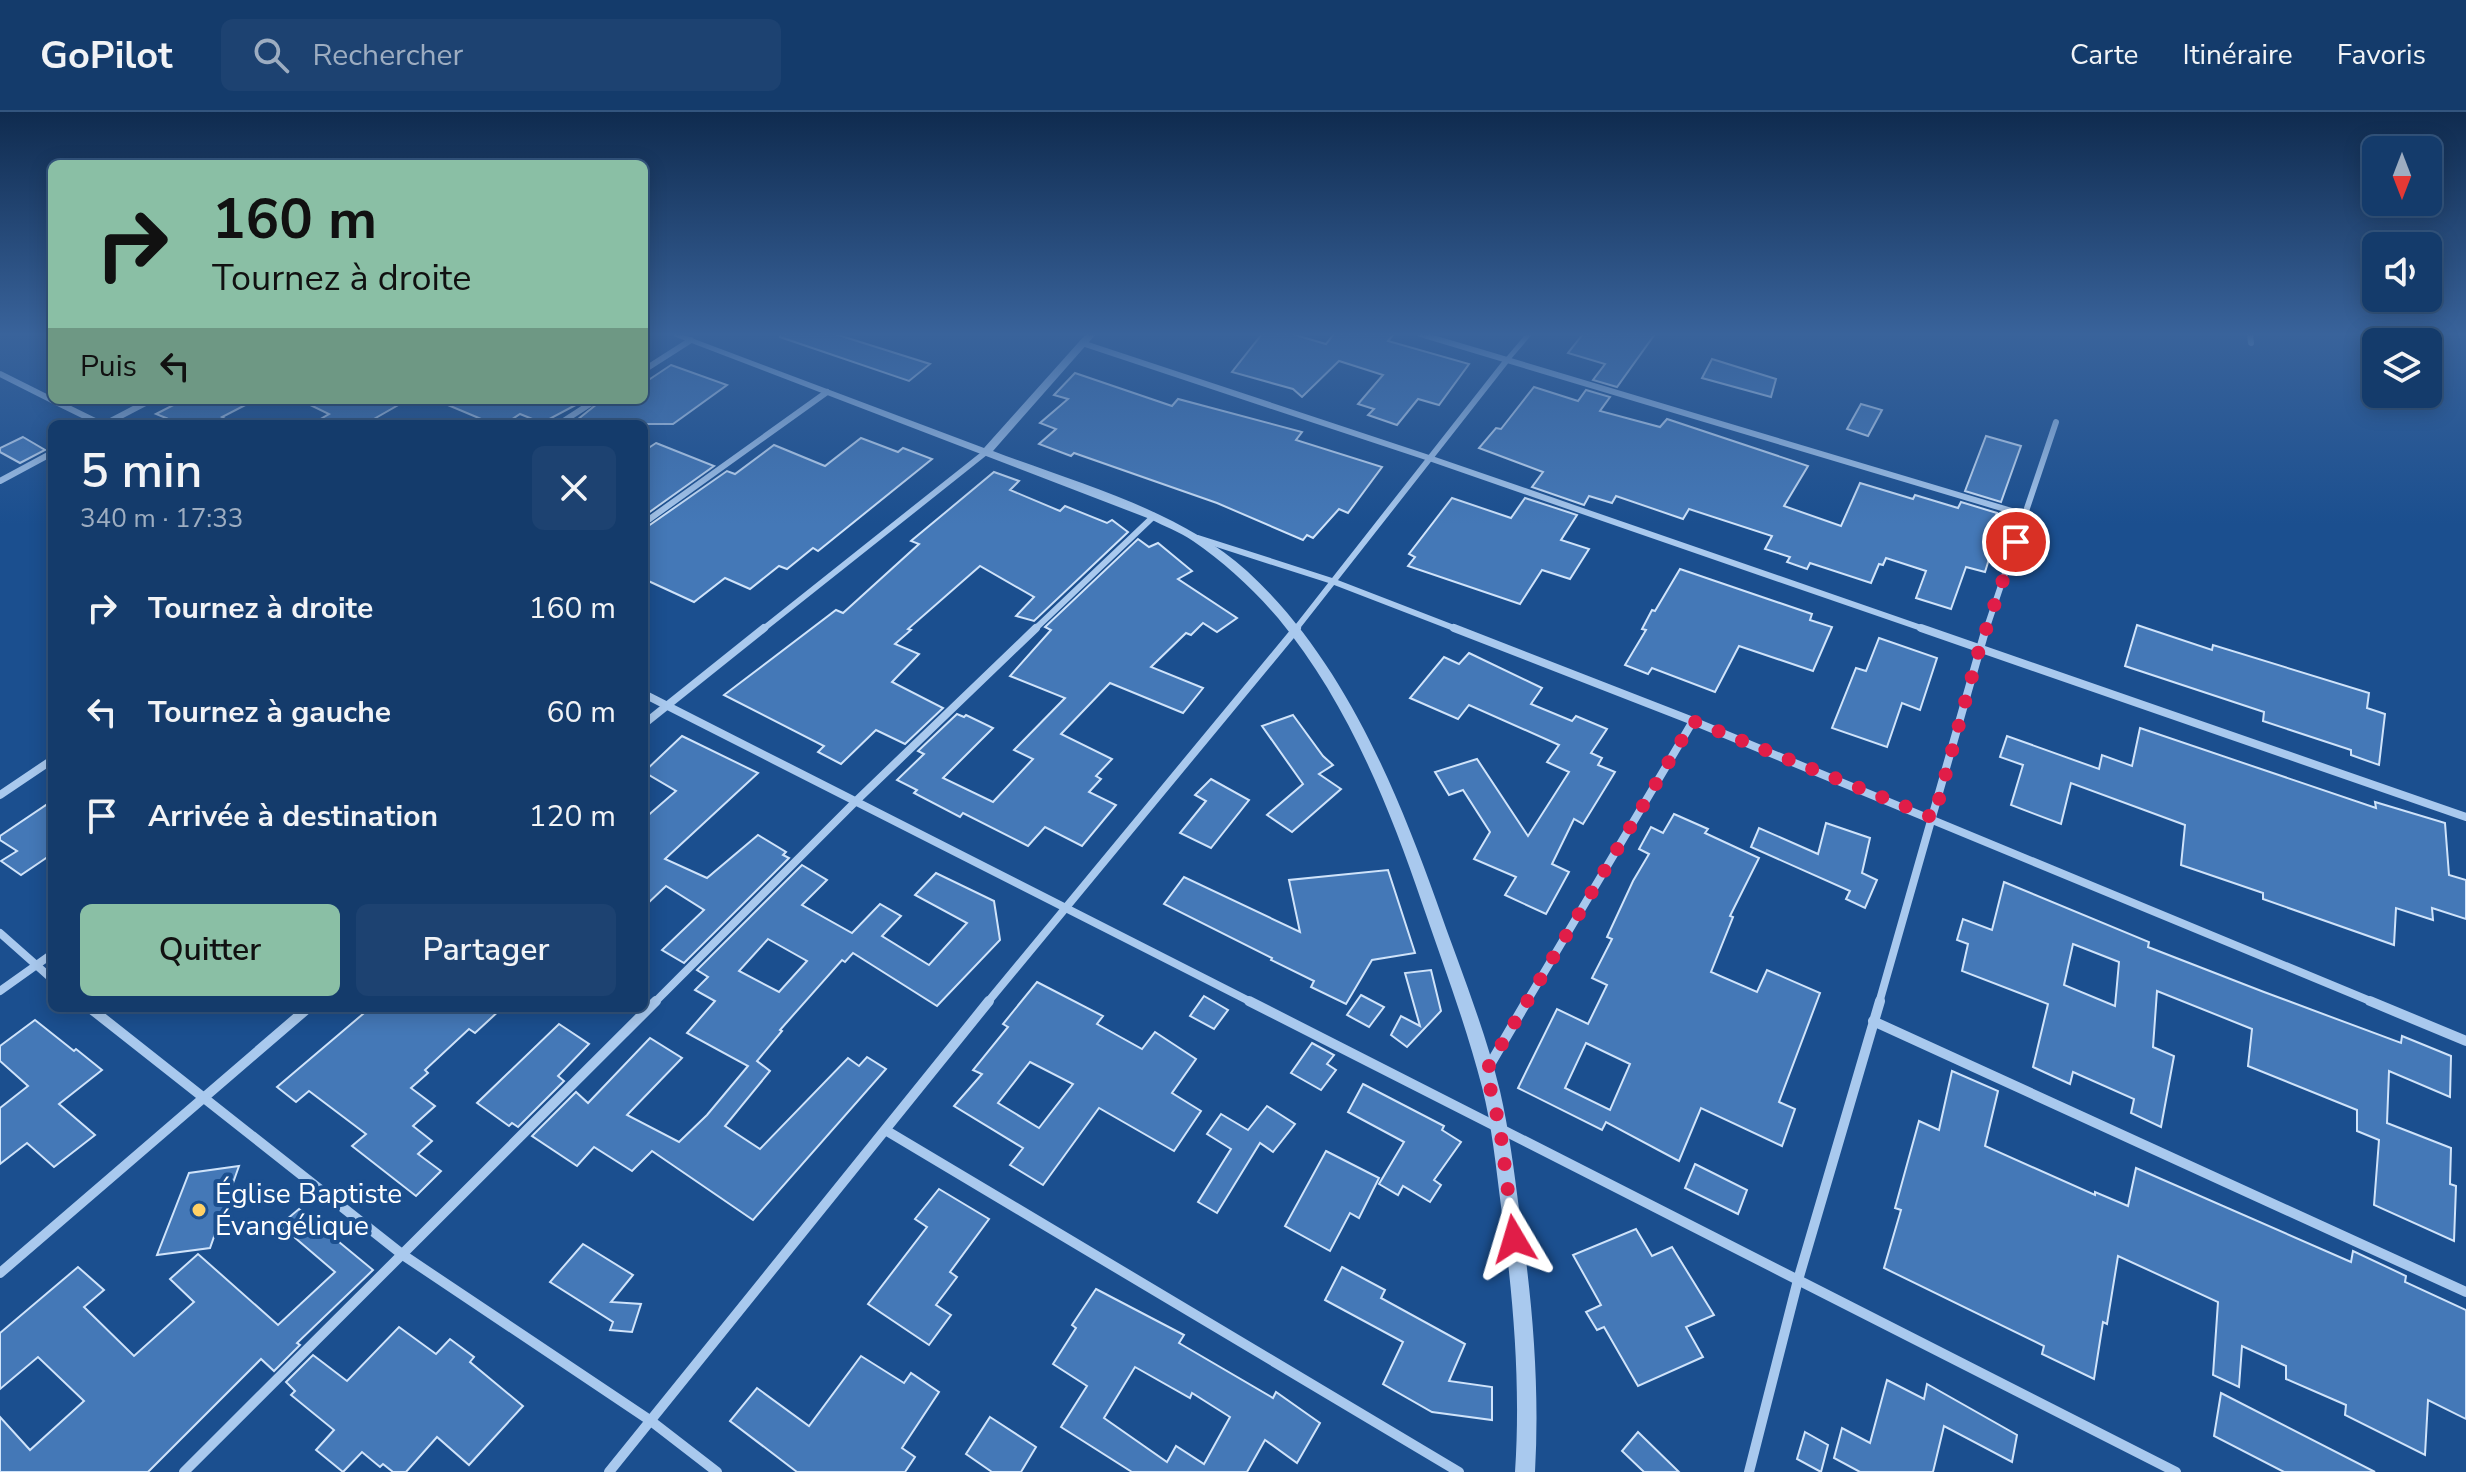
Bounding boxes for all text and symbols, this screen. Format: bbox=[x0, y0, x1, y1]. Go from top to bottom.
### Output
search box bbox=[221, 19, 781, 91]
text: GoPilot bbox=[40, 30, 173, 81]
icon: search bbox=[249, 33, 293, 77]
text: Rechercher bbox=[313, 35, 463, 76]
text: Carte bbox=[2070, 36, 2139, 74]
text: Itinéraire bbox=[2183, 36, 2293, 74]
text: Favoris bbox=[2337, 36, 2426, 74]
north arrow bbox=[2362, 136, 2442, 216]
map controls bbox=[2362, 136, 2442, 408]
text: 160 m bbox=[212, 181, 377, 258]
icon: right bbox=[80, 192, 184, 296]
button: sound bbox=[2362, 232, 2442, 312]
text: Tournez à droite bbox=[212, 254, 471, 303]
button: layers bbox=[2362, 328, 2442, 408]
icon: left bbox=[153, 344, 197, 388]
text: Puis bbox=[80, 346, 137, 387]
text: 5 min bbox=[80, 438, 202, 504]
button: close bbox=[532, 446, 616, 530]
text: 340 m · 17:33 bbox=[80, 501, 243, 536]
pin bbox=[1982, 508, 2050, 576]
icon: arrive bbox=[1994, 520, 2038, 564]
icon: right bbox=[80, 586, 124, 630]
text: Tournez à droite bbox=[148, 588, 373, 629]
text: 160 m bbox=[529, 588, 616, 629]
icon: left bbox=[80, 690, 124, 734]
text: Tournez à gauche bbox=[148, 692, 391, 733]
text: 60 m bbox=[547, 692, 616, 733]
icon: arrive bbox=[80, 794, 124, 838]
text: Arrivée à destination bbox=[148, 796, 438, 837]
text: 120 m bbox=[529, 796, 616, 837]
button: Quitter bbox=[80, 904, 340, 996]
button: Partager bbox=[356, 904, 616, 996]
place label: Église Baptiste Évangélique bbox=[215, 1175, 402, 1245]
position arrow bbox=[1472, 1197, 1556, 1281]
marker: Église Baptiste Évangélique bbox=[190, 1201, 208, 1219]

